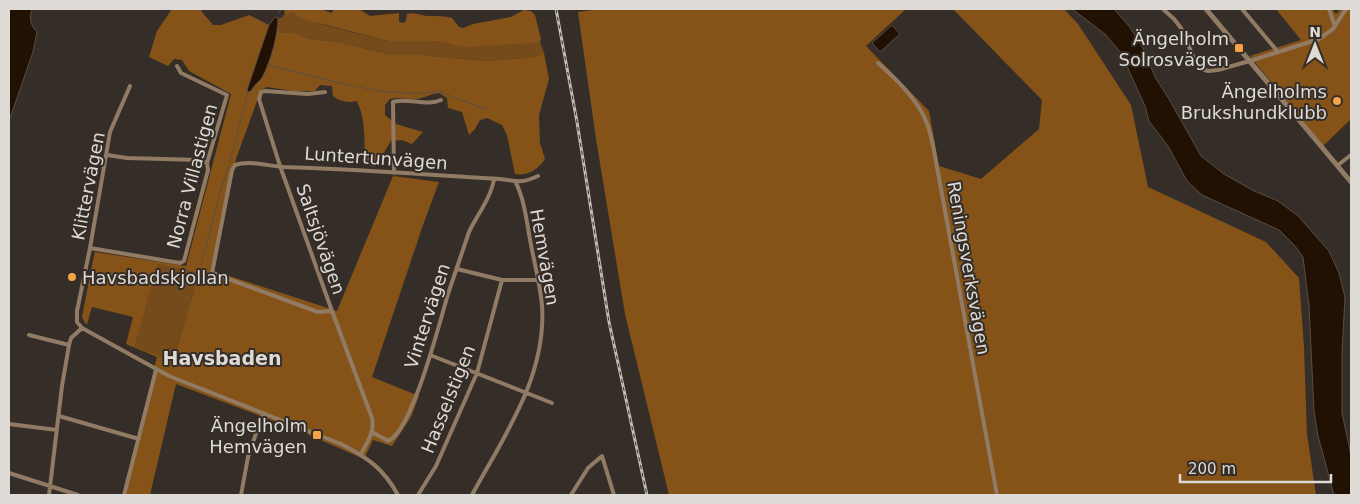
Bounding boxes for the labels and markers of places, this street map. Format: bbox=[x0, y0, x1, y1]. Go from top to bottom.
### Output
place label: Ängelholm Solrosvägen bbox=[1119, 28, 1229, 70]
marker: Ängelholm Solrosvägen bbox=[1233, 42, 1245, 54]
place label: Ängelholms Brukshundklubb bbox=[1181, 81, 1327, 123]
marker: Ängelholms Brukshundklubb bbox=[1331, 95, 1343, 107]
place label: Havsbadskjollan bbox=[82, 267, 229, 288]
marker: Havsbadskjollan bbox=[66, 271, 78, 283]
place label: Ängelholm Hemvägen bbox=[209, 415, 307, 457]
marker: Ängelholm Hemvägen bbox=[311, 429, 323, 441]

